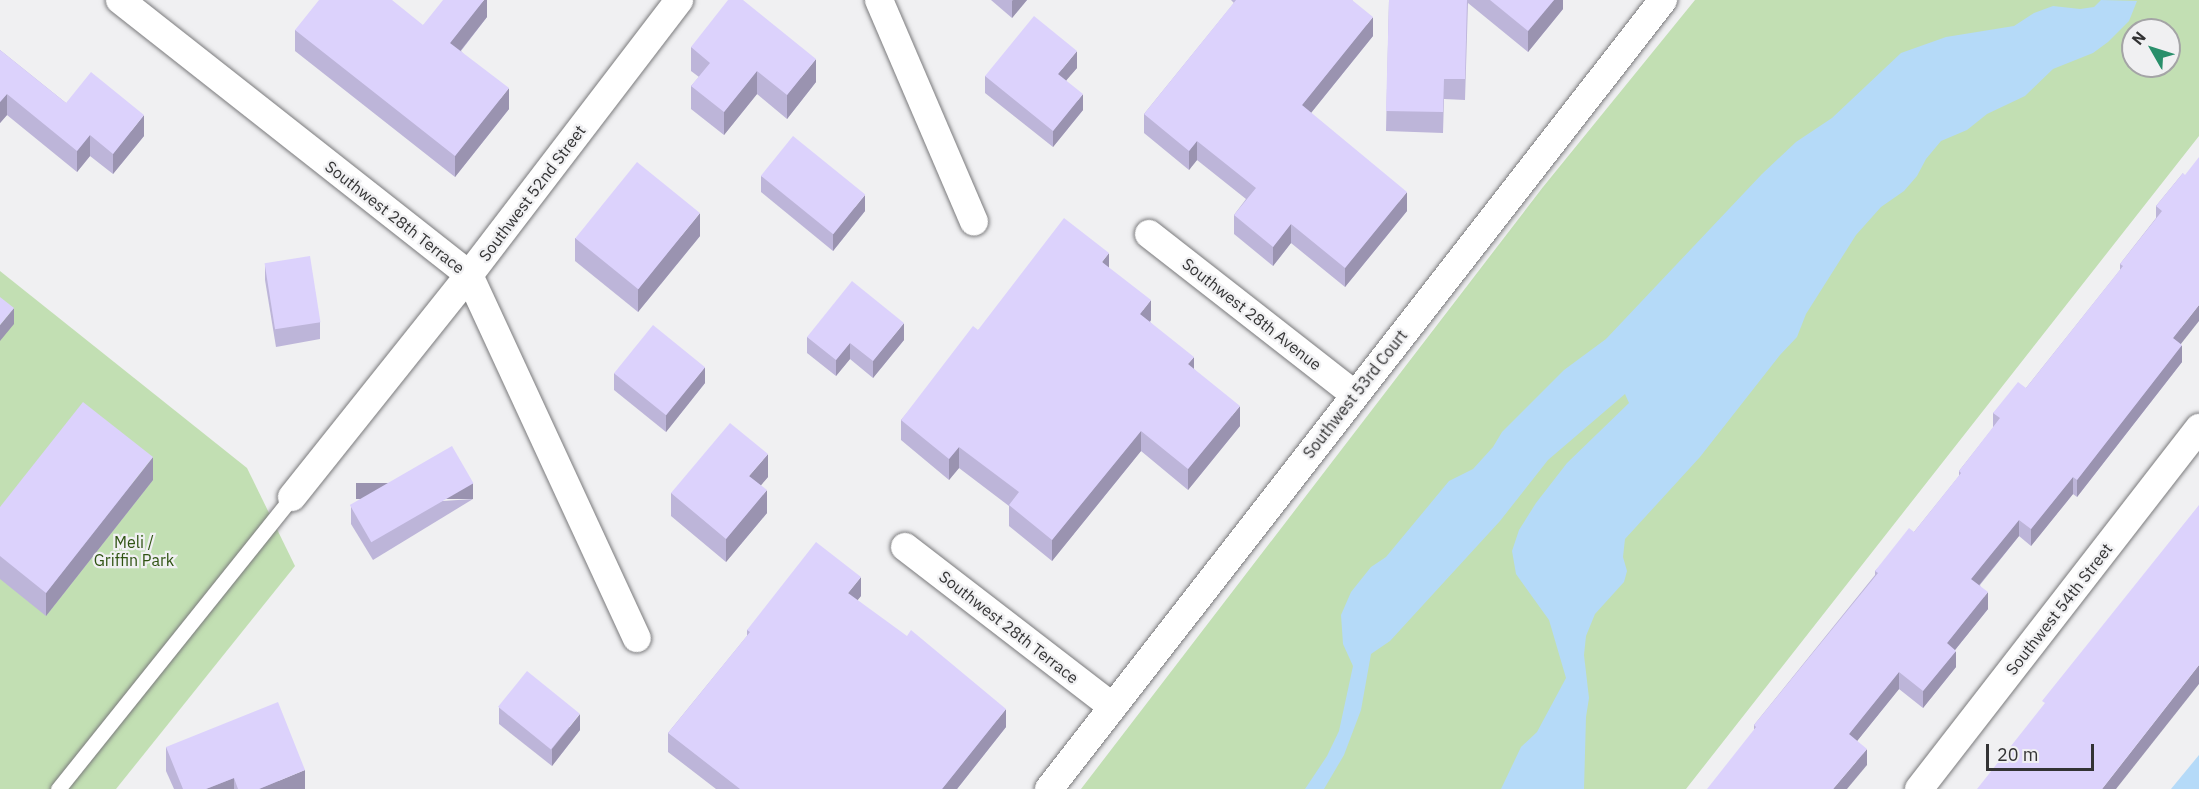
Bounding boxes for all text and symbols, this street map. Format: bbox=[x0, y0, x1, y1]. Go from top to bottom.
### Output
north arrow bbox=[2121, 18, 2181, 78]
text: N bbox=[2127, 27, 2150, 49]
street label: Southwest 52nd Street bbox=[475, 121, 589, 265]
street label: Southwest 28th Terrace bbox=[321, 157, 469, 277]
street label: Southwest 28th Avenue bbox=[1179, 254, 1325, 374]
street label: Southwest 53rd Court bbox=[1299, 326, 1411, 462]
park label: Meli / Griffin Park bbox=[94, 532, 174, 570]
street label: Southwest 54th Street bbox=[2002, 539, 2116, 679]
street label: Southwest 28th Terrace bbox=[935, 567, 1083, 687]
scale bar bbox=[1989, 732, 2097, 770]
text: 20 m bbox=[1997, 743, 2039, 766]

